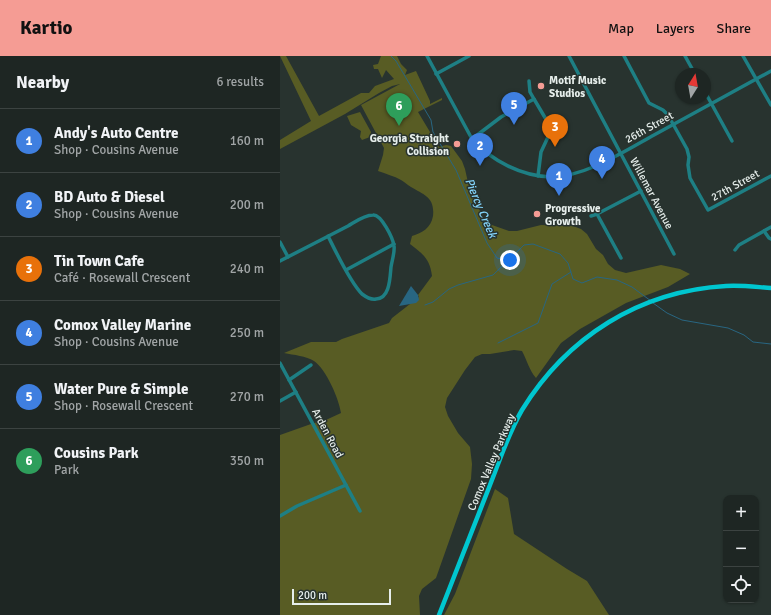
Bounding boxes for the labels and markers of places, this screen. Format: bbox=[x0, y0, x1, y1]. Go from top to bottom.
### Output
place label: Motif Music Studios bbox=[549, 74, 606, 100]
marker: Motif Music Studios bbox=[536, 81, 546, 91]
pin: 5 bbox=[501, 92, 527, 125]
pin: 6 bbox=[386, 93, 412, 126]
pin: 3 bbox=[542, 114, 568, 147]
place label: Georgia Straight Collision bbox=[370, 132, 449, 158]
pin: 2 bbox=[467, 133, 493, 166]
marker: Georgia Straight Collision bbox=[452, 139, 462, 149]
pin: 4 bbox=[589, 146, 615, 179]
pin: 1 bbox=[546, 163, 572, 196]
place label: Progressive Growth bbox=[545, 202, 601, 228]
marker: Progressive Growth bbox=[532, 209, 542, 219]

